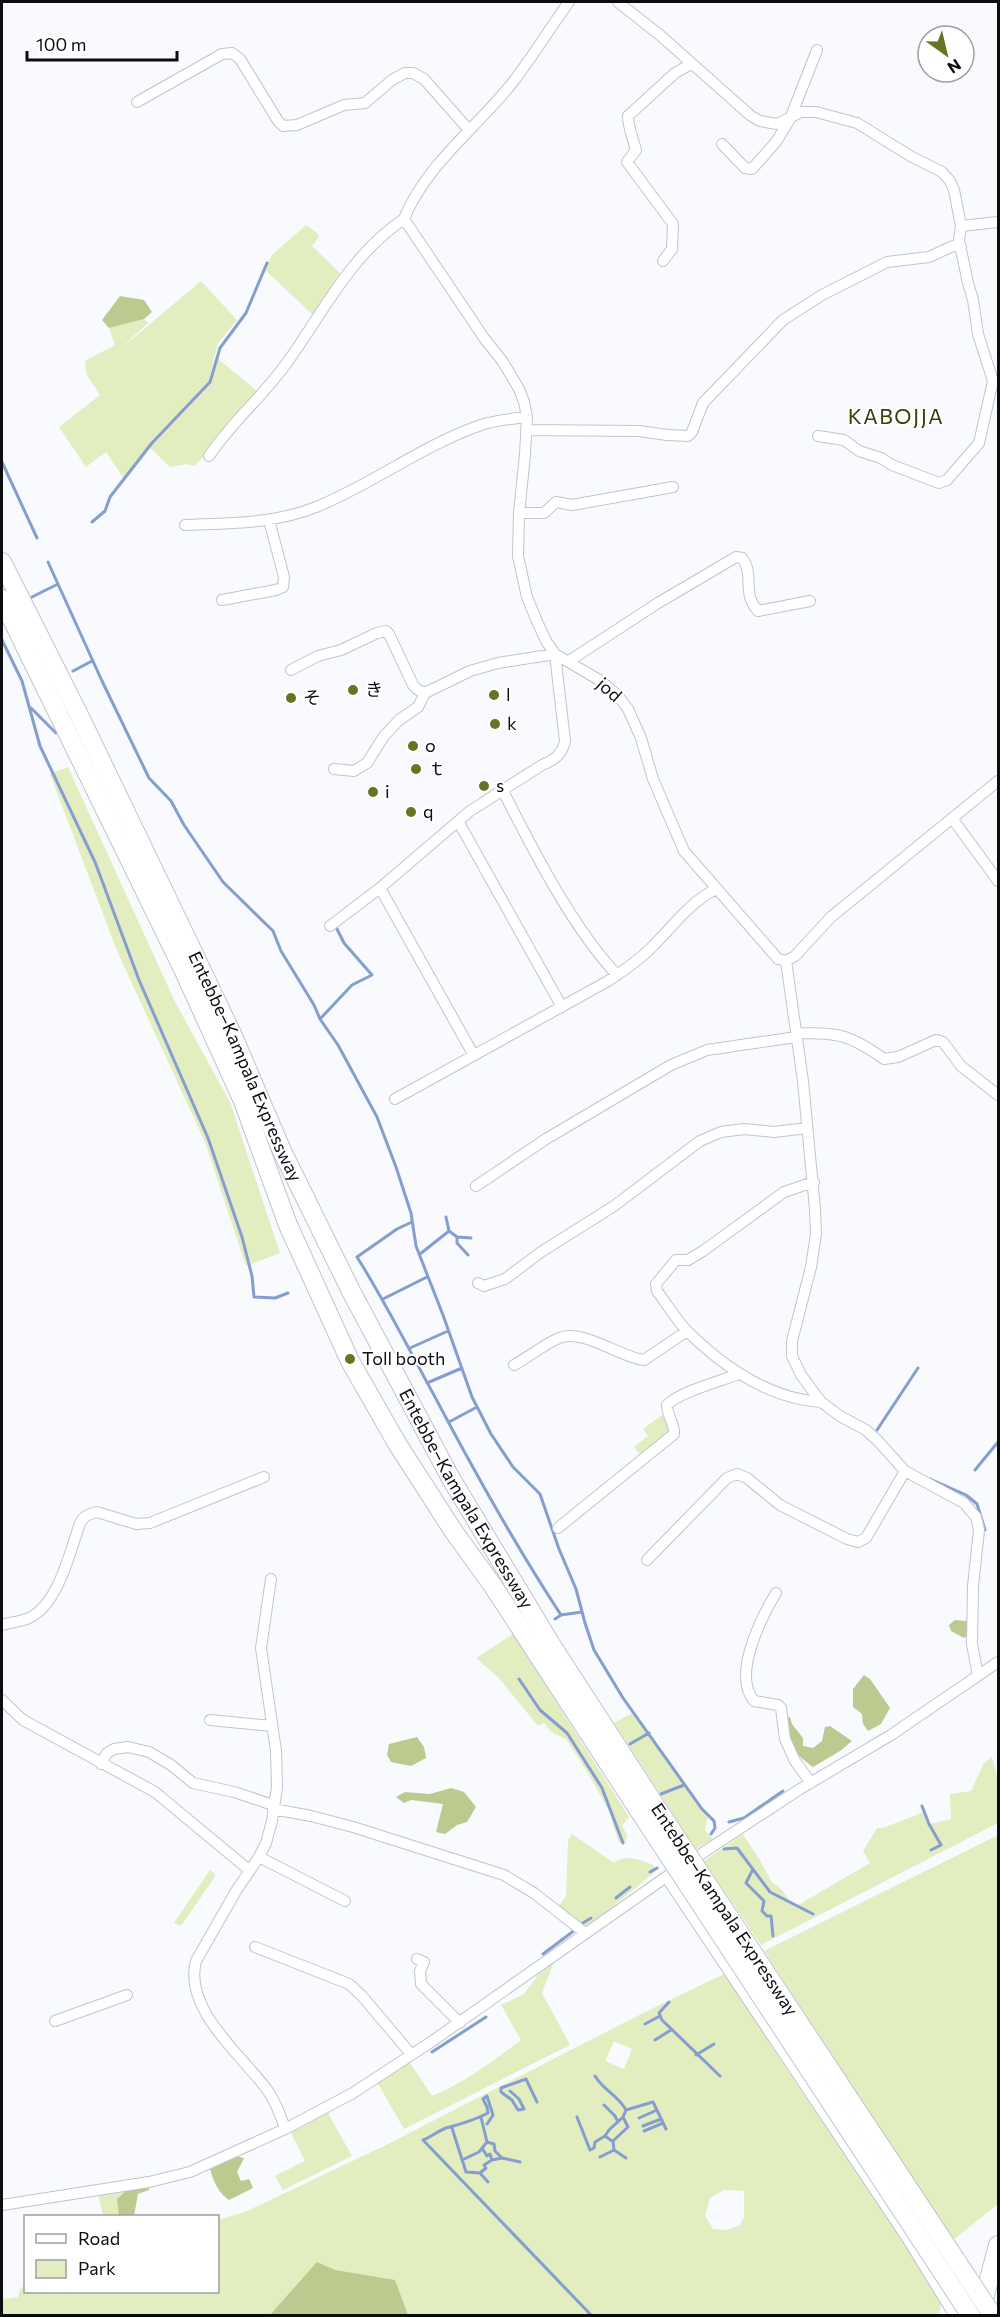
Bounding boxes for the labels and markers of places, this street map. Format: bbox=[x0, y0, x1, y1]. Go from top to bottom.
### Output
place label: き bbox=[365, 678, 383, 700]
marker: き bbox=[346, 683, 360, 697]
place label: l bbox=[506, 683, 511, 705]
place label: そ bbox=[303, 686, 321, 708]
marker: l bbox=[487, 688, 501, 702]
marker: そ bbox=[284, 691, 298, 705]
place label: k bbox=[507, 712, 517, 734]
marker: k bbox=[488, 717, 502, 731]
place label: o bbox=[425, 734, 436, 756]
marker: o bbox=[406, 739, 420, 753]
place label: ｔ bbox=[428, 757, 446, 779]
marker: ｔ bbox=[409, 762, 423, 776]
place label: s bbox=[496, 774, 504, 796]
marker: s bbox=[477, 779, 491, 793]
place label: i bbox=[385, 780, 390, 802]
marker: i bbox=[366, 785, 380, 799]
place label: q bbox=[423, 800, 434, 822]
marker: q bbox=[404, 805, 418, 819]
place label: Toll booth bbox=[362, 1347, 445, 1369]
marker: Toll booth bbox=[343, 1352, 357, 1366]

